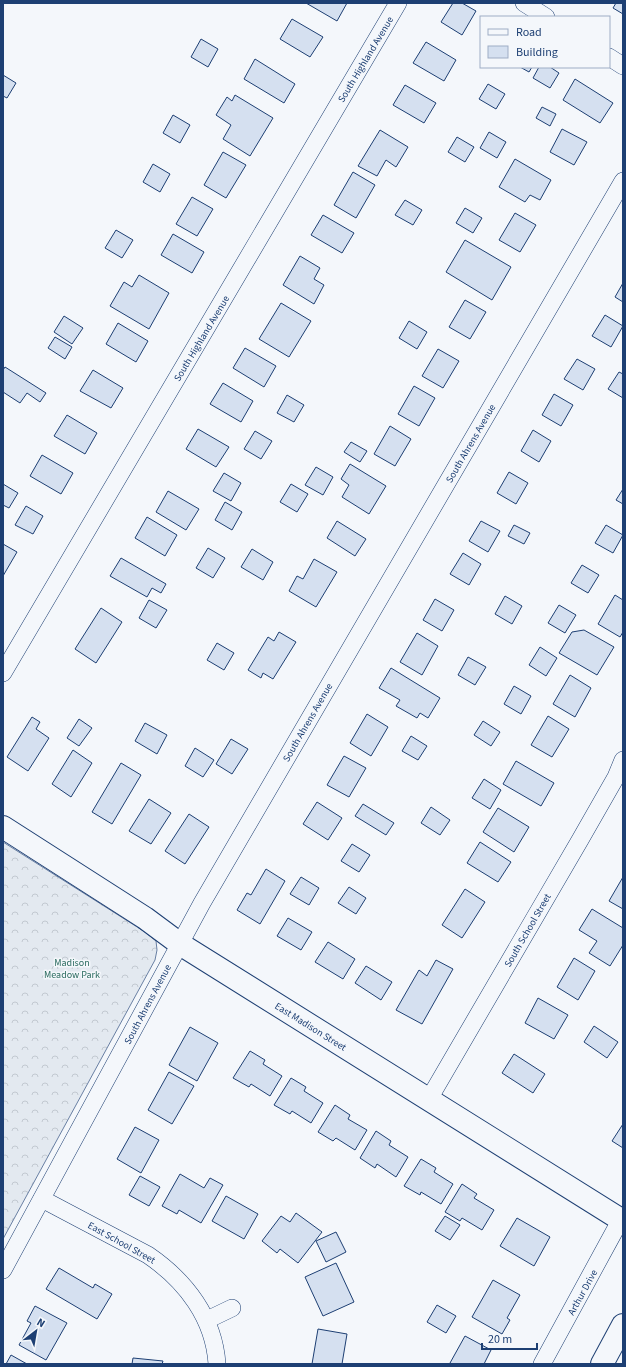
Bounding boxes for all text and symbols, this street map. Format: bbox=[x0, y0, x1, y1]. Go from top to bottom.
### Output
street label: South Highland Avenue bbox=[335, 14, 397, 105]
legend bbox=[480, 16, 610, 68]
text: Road bbox=[516, 24, 542, 41]
text: Building bbox=[516, 44, 558, 61]
street label: South Highland Avenue bbox=[171, 293, 233, 384]
street label: South Ahrens Avenue bbox=[443, 402, 499, 485]
street label: South Ahrens Avenue bbox=[280, 681, 336, 764]
street label: South School Street bbox=[501, 891, 555, 970]
park label: Madison Meadow Park bbox=[44, 956, 100, 982]
street label: South Ahrens Avenue bbox=[121, 962, 175, 1047]
street label: East Madison Street bbox=[272, 999, 350, 1055]
street label: East School Street bbox=[85, 1218, 158, 1268]
street label: Arthur Drive bbox=[565, 1267, 601, 1318]
north arrow bbox=[16, 1311, 56, 1351]
text: N bbox=[34, 1315, 48, 1331]
scale bar bbox=[482, 1325, 537, 1351]
text: 20 m bbox=[488, 1331, 512, 1348]

